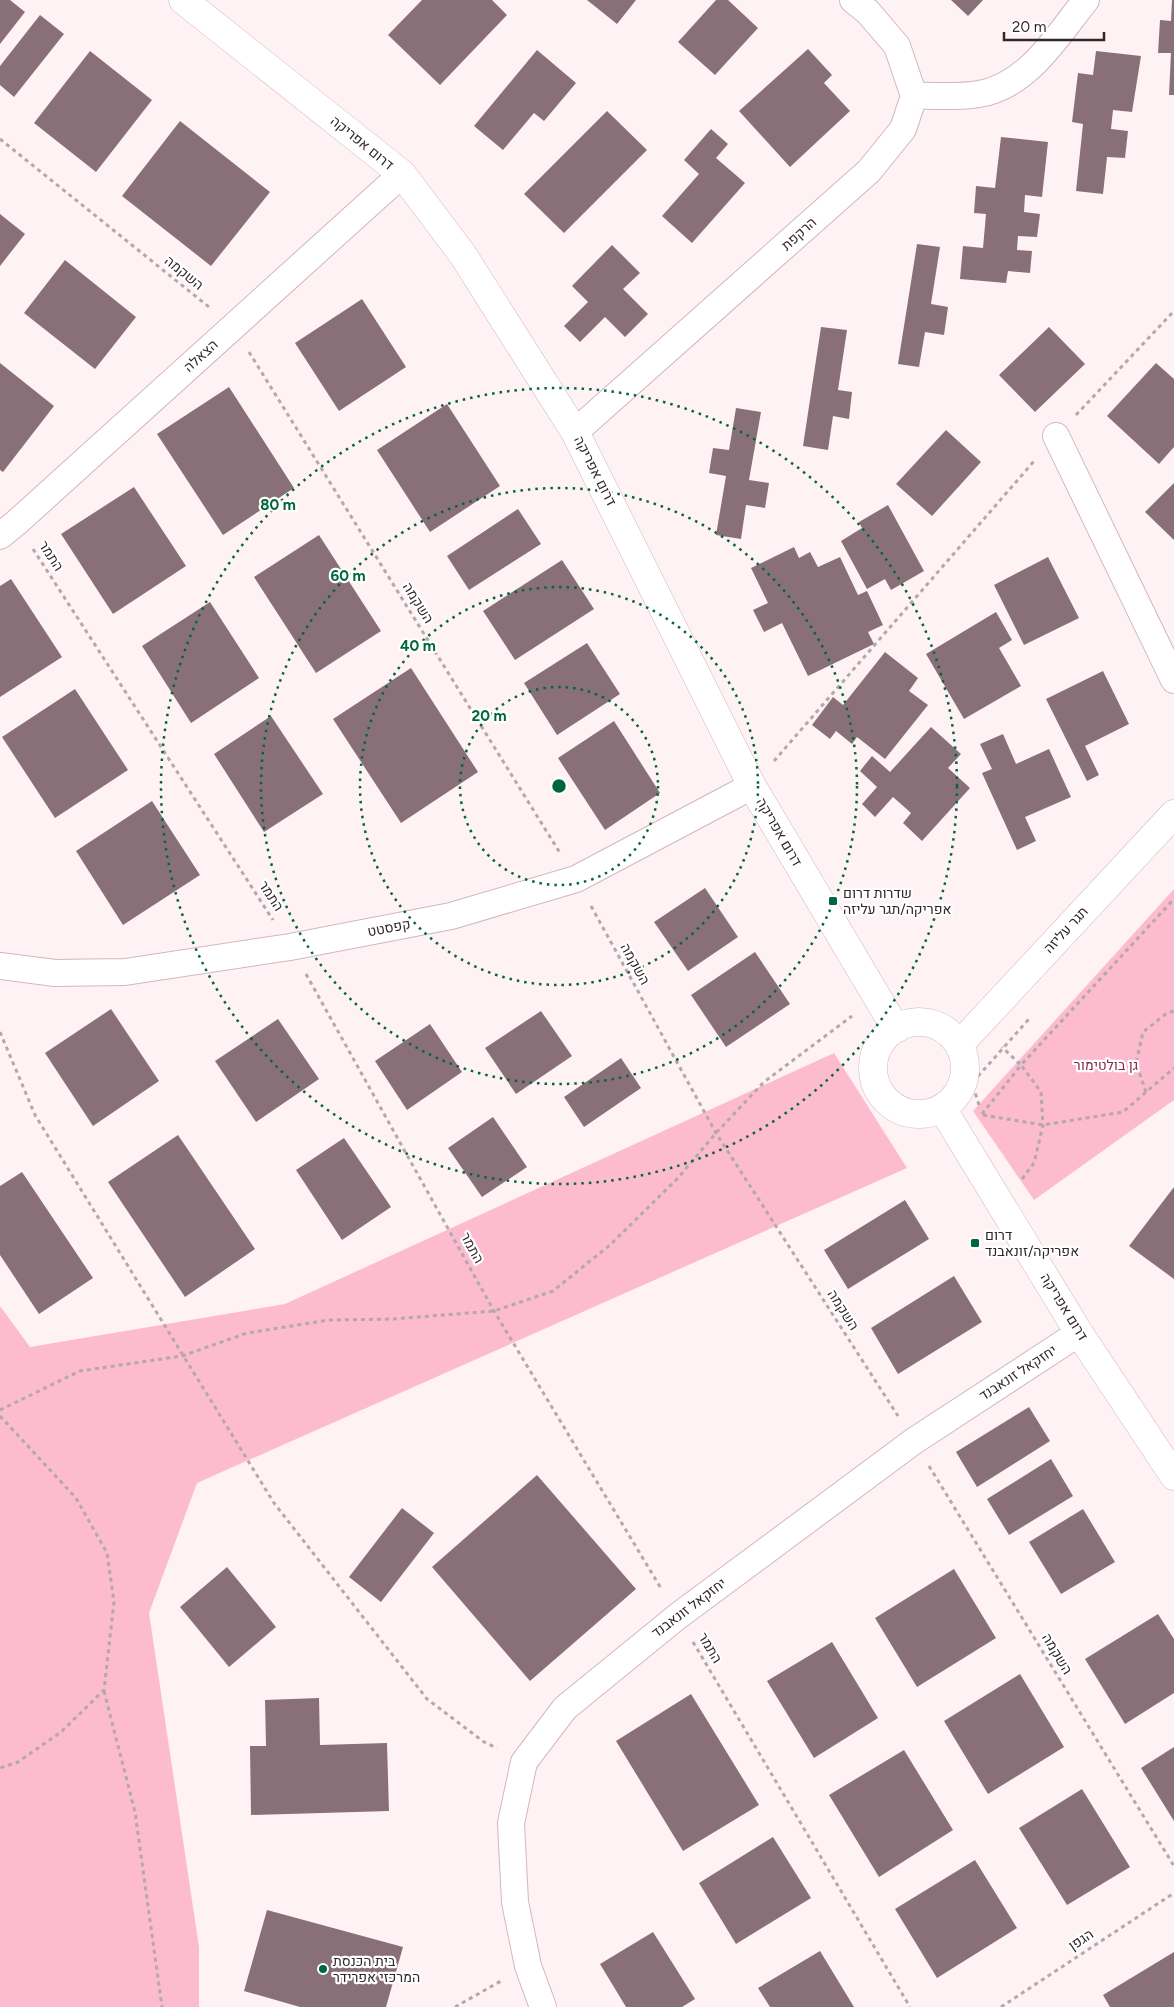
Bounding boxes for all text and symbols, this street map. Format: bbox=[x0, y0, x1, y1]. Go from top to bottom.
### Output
scale bar bbox=[1004, 10, 1104, 42]
text: 20 m bbox=[1012, 18, 1046, 36]
street label: דרום אפריקה bbox=[327, 112, 397, 174]
street label: הרקפת bbox=[778, 214, 820, 254]
street label: השקמה bbox=[161, 252, 207, 294]
street label: הצאלה bbox=[180, 336, 222, 376]
street label: דרום אפריקה bbox=[570, 433, 620, 509]
text: 80 m bbox=[260, 496, 296, 514]
street label: התמר bbox=[35, 538, 67, 574]
text: 60 m bbox=[330, 567, 366, 585]
street label: השקמה bbox=[399, 579, 437, 627]
text: 40 m bbox=[400, 637, 436, 655]
text: 20 m bbox=[471, 707, 507, 725]
centre of rings bbox=[550, 777, 568, 795]
street label: דרום אפריקה bbox=[753, 795, 805, 869]
street label: התמר bbox=[255, 878, 287, 914]
place label: שדרות דרום אפריקה/תגר עליזה bbox=[843, 885, 951, 918]
marker: שדרות דרום אפריקה/תגר עליזה bbox=[827, 895, 839, 907]
street label: תגר עליזה bbox=[1040, 903, 1092, 957]
street label: קפסטט bbox=[366, 915, 412, 941]
street label: השקמה bbox=[617, 940, 653, 988]
park label: גן בולטימור bbox=[1074, 1057, 1138, 1074]
place label: דרום אפריקה/זונאבנד bbox=[985, 1227, 1079, 1260]
street label: התמר bbox=[457, 1230, 487, 1266]
marker: דרום אפריקה/זונאבנד bbox=[969, 1237, 981, 1249]
street label: דרום אפריקה bbox=[1037, 1270, 1091, 1344]
street label: השקמה bbox=[824, 1286, 862, 1334]
street label: יחזקאל זונאבנד bbox=[976, 1342, 1060, 1404]
street label: יחזקאל זונאבנד bbox=[648, 1574, 730, 1642]
street label: התמר bbox=[694, 1630, 726, 1666]
street label: השקמה bbox=[1038, 1630, 1076, 1678]
street label: הגפן bbox=[1065, 1926, 1097, 1954]
place label: בית הכנסת המרכזי אפרידר bbox=[333, 1953, 420, 1986]
marker: בית הכנסת המרכזי אפרידר bbox=[317, 1963, 329, 1975]

